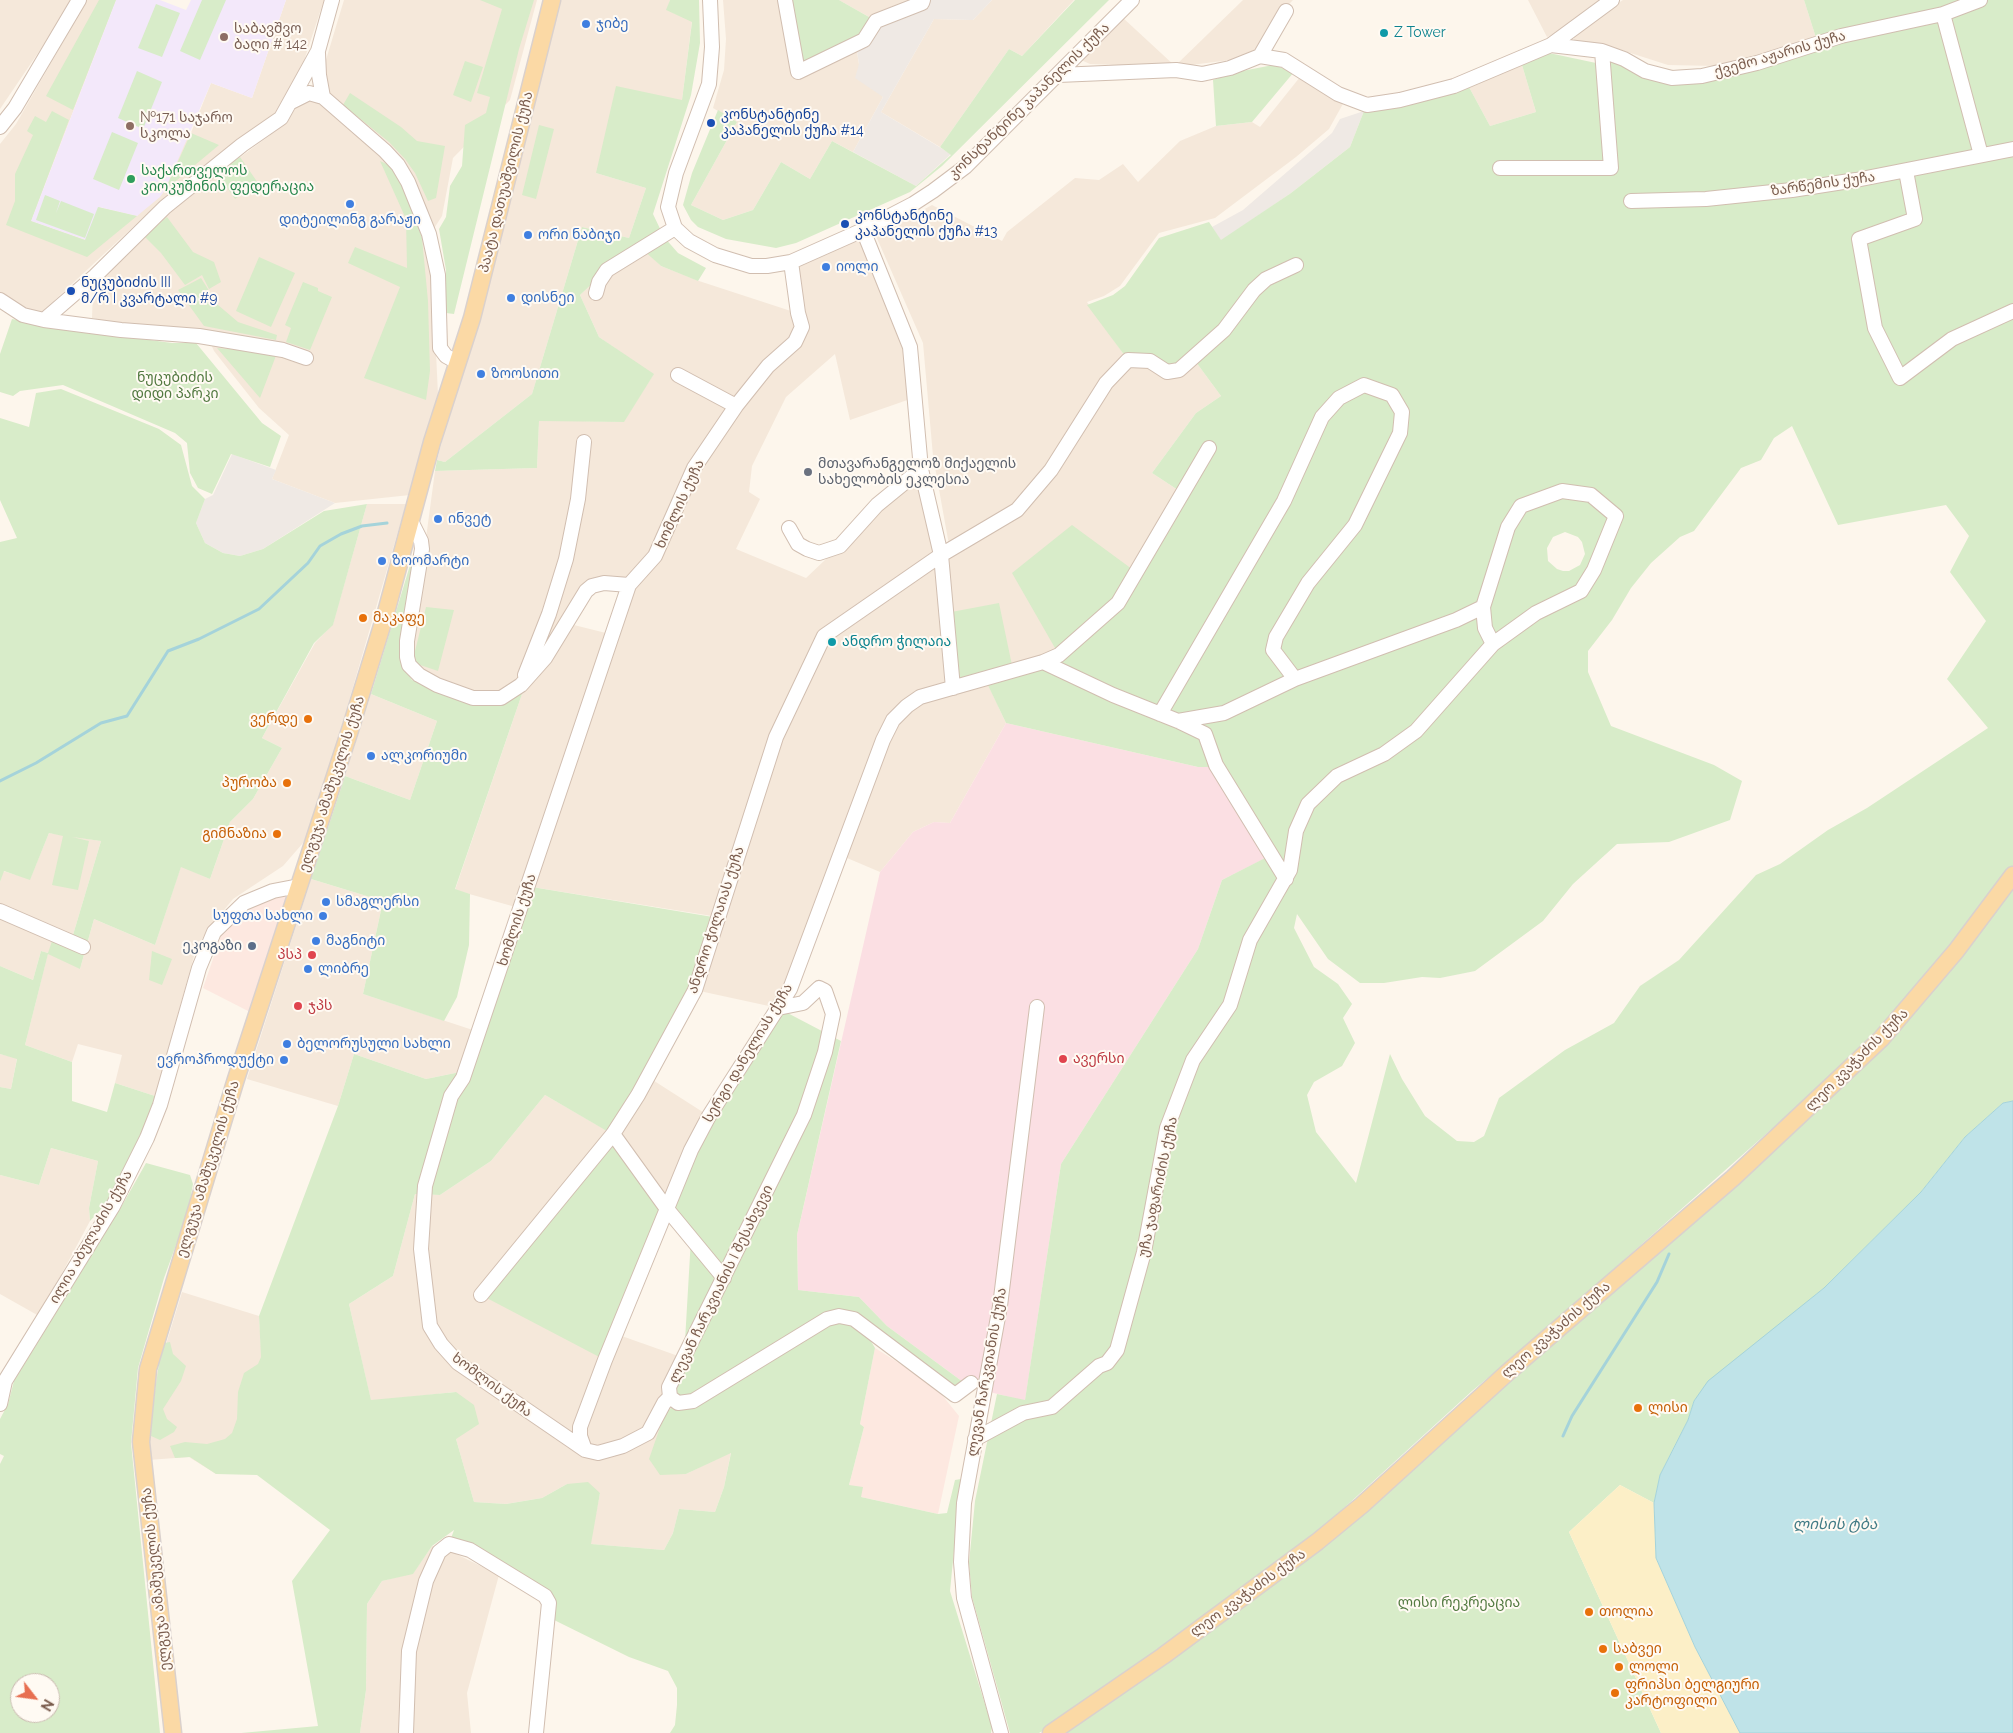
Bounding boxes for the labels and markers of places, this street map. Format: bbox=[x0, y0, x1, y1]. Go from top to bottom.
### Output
place label: ჯიბე bbox=[596, 16, 629, 32]
marker: ჯიბე bbox=[580, 18, 592, 30]
place label: საბავშვო ბაღი # 142 bbox=[234, 21, 307, 54]
place label: Z Tower bbox=[1394, 25, 1446, 41]
marker: Z Tower bbox=[1378, 27, 1390, 39]
marker: საბავშვო ბაღი # 142 bbox=[218, 31, 230, 43]
place label: კონსტანტინე კაპანელის ქუჩა #14 bbox=[721, 107, 864, 140]
place label: №171 საჯარო სკოლა bbox=[140, 110, 233, 142]
marker: კონსტანტინე კაპანელის ქუჩა #14 bbox=[705, 117, 717, 129]
marker: №171 საჯარო სკოლა bbox=[124, 120, 136, 132]
place label: საქართველოს კიოკუშინის ფედერაცია bbox=[141, 163, 314, 196]
marker: საქართველოს კიოკუშინის ფედერაცია bbox=[125, 173, 137, 185]
marker: დიტეილინგ გარაჟი bbox=[344, 198, 356, 210]
place label: კონსტანტინე კაპანელის ქუჩა #13 bbox=[855, 208, 998, 240]
place label: დიტეილინგ გარაჟი bbox=[279, 212, 421, 228]
marker: კონსტანტინე კაპანელის ქუჩა #13 bbox=[839, 218, 851, 230]
place label: ორი ნაბიჯი bbox=[538, 227, 621, 243]
marker: ორი ნაბიჯი bbox=[522, 229, 534, 241]
place label: იოლი bbox=[836, 259, 879, 275]
marker: იოლი bbox=[820, 261, 832, 273]
place label: ნუცუბიძის III მ/რ I კვარტალი #9 bbox=[81, 275, 217, 308]
marker: ნუცუბიძის III მ/რ I კვარტალი #9 bbox=[65, 285, 77, 297]
place label: დისნეი bbox=[521, 290, 574, 306]
marker: დისნეი bbox=[505, 292, 517, 304]
place label: ზოოსითი bbox=[491, 366, 559, 382]
marker: ზოოსითი bbox=[475, 368, 487, 380]
place label: მთავარანგელოზ მიქაელის სახელობის ეკლესია bbox=[818, 456, 1016, 488]
marker: მთავარანგელოზ მიქაელის სახელობის ეკლესია bbox=[802, 466, 814, 478]
place label: ინვეტ bbox=[448, 511, 491, 527]
marker: ინვეტ bbox=[432, 513, 444, 525]
place label: ზოომარტი bbox=[392, 553, 469, 569]
marker: ზოომარტი bbox=[376, 555, 388, 567]
place label: მაკაფე bbox=[373, 610, 425, 626]
marker: მაკაფე bbox=[357, 612, 369, 624]
place label: ანდრო ჭილაია bbox=[842, 634, 951, 650]
marker: ანდრო ჭილაია bbox=[826, 636, 838, 648]
place label: ვერდე bbox=[250, 711, 298, 727]
marker: ვერდე bbox=[302, 713, 314, 725]
place label: ალკორიუმი bbox=[381, 748, 467, 764]
marker: ალკორიუმი bbox=[365, 750, 377, 762]
place label: პურობა bbox=[222, 775, 277, 791]
marker: პურობა bbox=[281, 777, 293, 789]
place label: გიმნაზია bbox=[202, 826, 267, 842]
marker: გიმნაზია bbox=[271, 828, 283, 840]
place label: სმაგლერსი bbox=[336, 894, 419, 910]
marker: სმაგლერსი bbox=[320, 896, 332, 908]
place label: სუფთა სახლი bbox=[213, 908, 313, 924]
marker: სუფთა სახლი bbox=[317, 910, 329, 922]
place label: მაგნიტი bbox=[326, 933, 385, 949]
marker: მაგნიტი bbox=[310, 935, 322, 947]
place label: ეკოგაზი bbox=[183, 938, 242, 954]
marker: ეკოგაზი bbox=[246, 940, 258, 952]
place label: პსპ bbox=[277, 947, 302, 963]
marker: პსპ bbox=[306, 949, 318, 961]
place label: ლიბრე bbox=[318, 961, 369, 977]
marker: ლიბრე bbox=[302, 963, 314, 975]
place label: ჯპს bbox=[308, 998, 332, 1014]
marker: ჯპს bbox=[292, 1000, 304, 1012]
place label: ბელორუსული სახლი bbox=[297, 1036, 451, 1052]
marker: ბელორუსული სახლი bbox=[281, 1038, 293, 1050]
place label: ავერსი bbox=[1073, 1051, 1125, 1067]
place label: ევროპროდუქტი bbox=[157, 1052, 274, 1068]
marker: ავერსი bbox=[1057, 1053, 1069, 1065]
marker: ევროპროდუქტი bbox=[278, 1054, 290, 1066]
place label: ლისი bbox=[1648, 1400, 1688, 1416]
marker: ლისი bbox=[1632, 1402, 1644, 1414]
place label: თოლია bbox=[1599, 1604, 1654, 1620]
marker: თოლია bbox=[1583, 1606, 1595, 1618]
place label: საბვეი bbox=[1613, 1641, 1662, 1657]
marker: საბვეი bbox=[1597, 1643, 1609, 1655]
place label: ლოლი bbox=[1629, 1659, 1679, 1675]
marker: ლოლი bbox=[1613, 1661, 1625, 1673]
place label: ფრიპსი ბელგიური კარტოფილი bbox=[1625, 1677, 1760, 1710]
marker: ფრიპსი ბელგიური კარტოფილი bbox=[1609, 1687, 1621, 1699]

